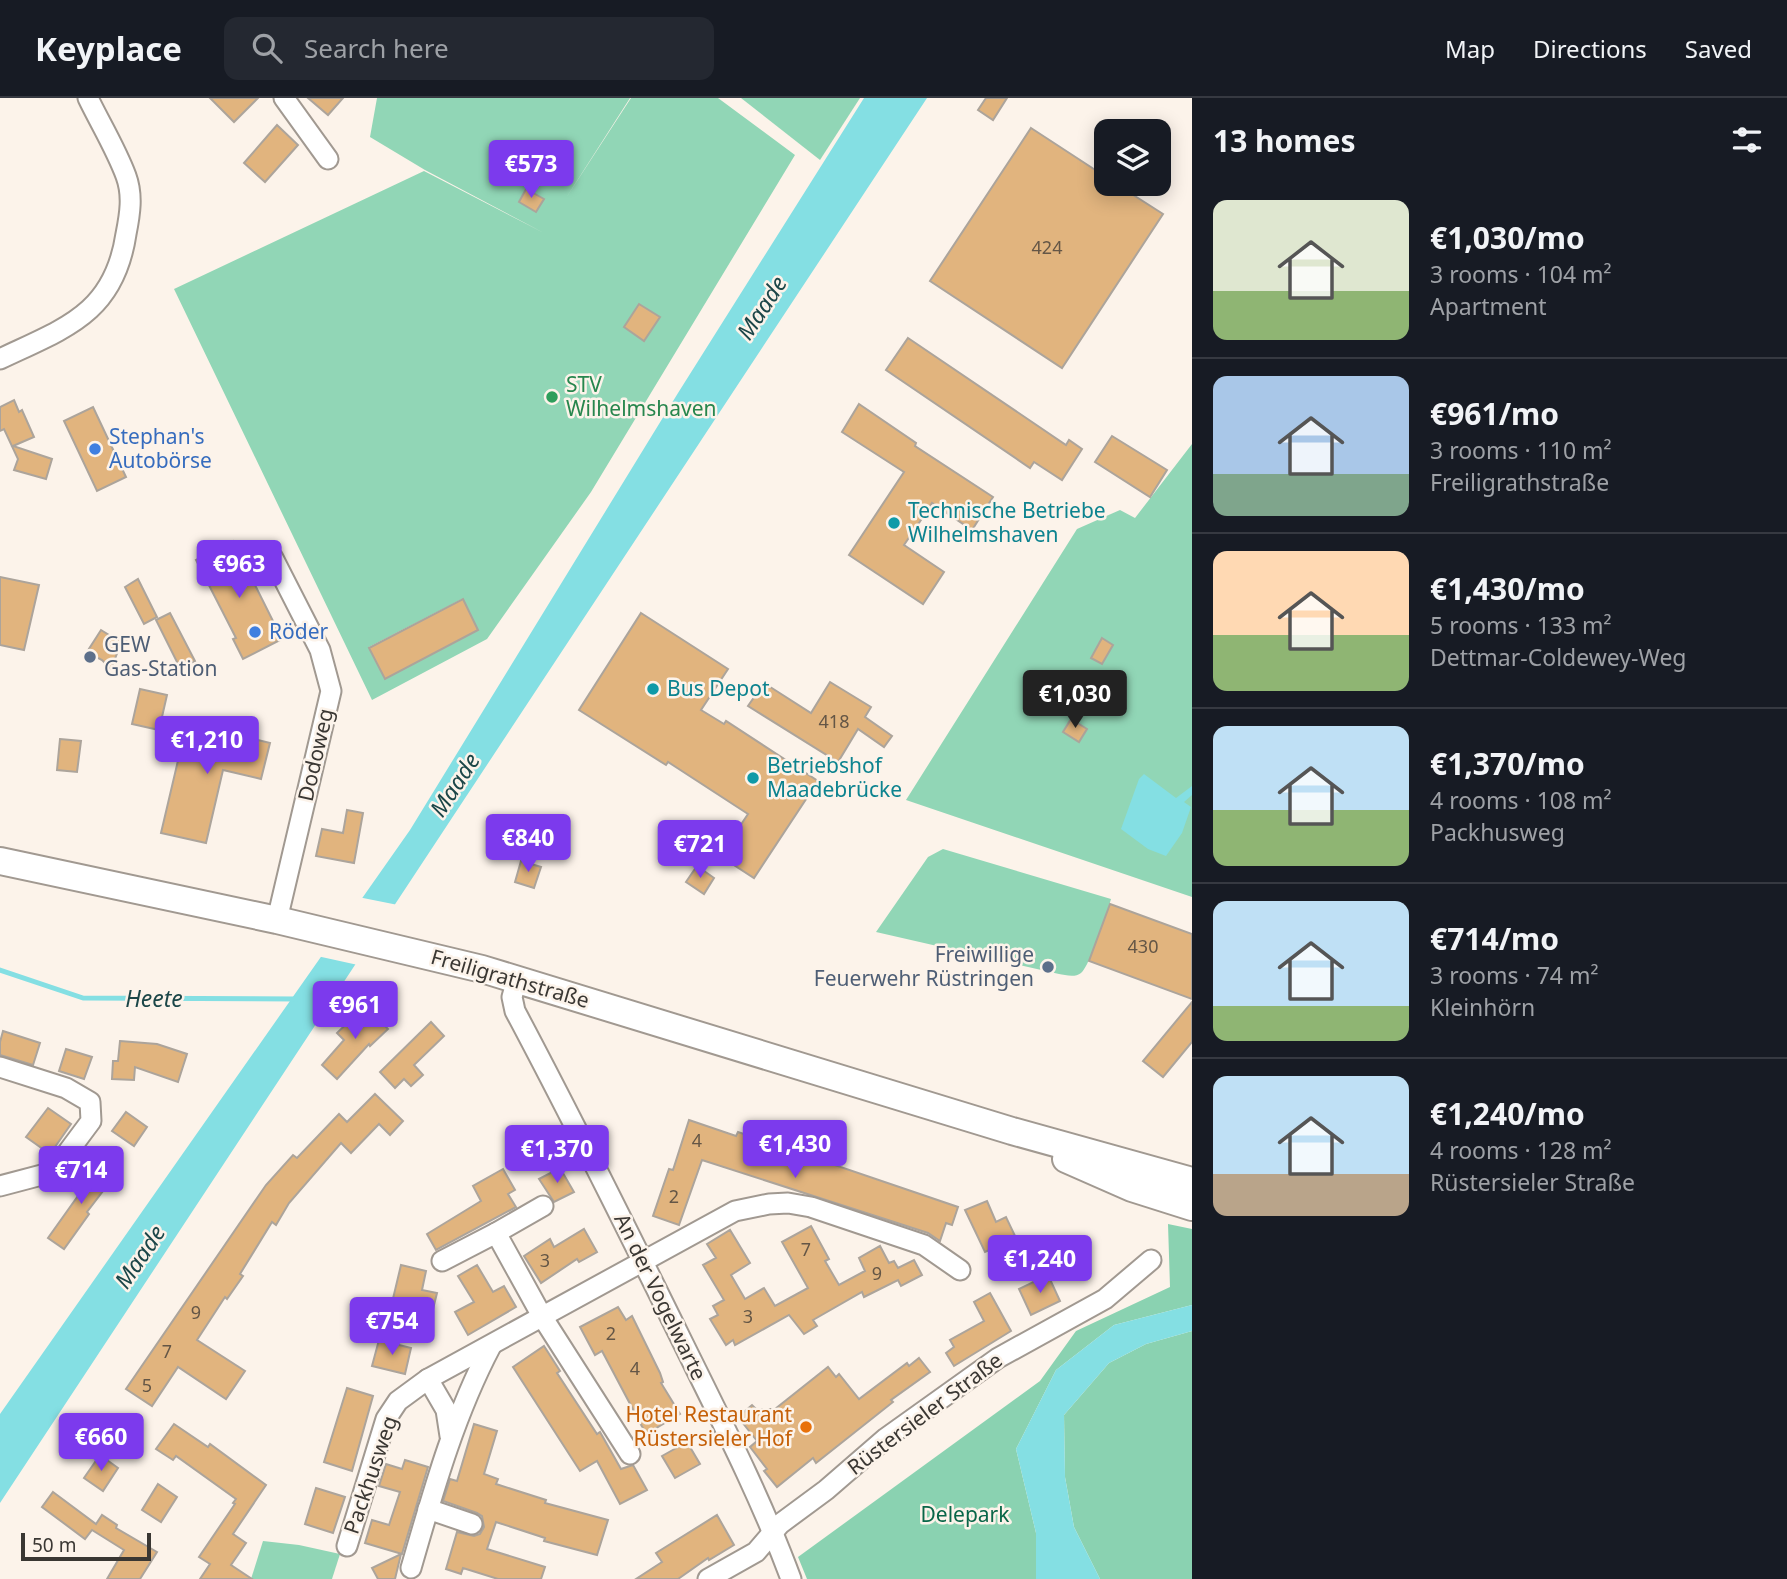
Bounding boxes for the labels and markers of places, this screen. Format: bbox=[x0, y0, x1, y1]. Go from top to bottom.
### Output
pin: €573 bbox=[490, 140, 572, 200]
place label: STV Wilhelmshaven bbox=[566, 370, 717, 422]
marker: STV Wilhelmshaven bbox=[544, 389, 560, 405]
place label: Stephan's Autobörse bbox=[109, 422, 212, 474]
marker: Stephan's Autobörse bbox=[87, 441, 103, 457]
place label: Technische Betriebe Wilhelmshaven bbox=[908, 496, 1106, 548]
marker: Technische Betriebe Wilhelmshaven bbox=[886, 515, 902, 531]
pin: €963 bbox=[198, 540, 280, 600]
place label: Röder bbox=[269, 617, 329, 645]
marker: Röder bbox=[247, 624, 263, 640]
place label: GEW Gas-Station bbox=[104, 630, 217, 682]
marker: GEW Gas-Station bbox=[82, 649, 98, 665]
pin: €1,030 bbox=[1018, 670, 1132, 730]
place label: Bus Depot bbox=[667, 674, 770, 702]
marker: Bus Depot bbox=[645, 681, 661, 697]
pin: €1,210 bbox=[150, 716, 264, 776]
place label: Betriebshof Maadebrücke bbox=[767, 751, 902, 803]
marker: Betriebshof Maadebrücke bbox=[745, 770, 761, 786]
pin: €840 bbox=[487, 814, 569, 874]
pin: €721 bbox=[659, 820, 741, 880]
place label: Freiwillige Feuerwehr Rüstringen bbox=[814, 940, 1034, 992]
marker: Freiwillige Feuerwehr Rüstringen bbox=[1040, 959, 1056, 975]
pin: €961 bbox=[314, 982, 396, 1041]
pin: €1,430 bbox=[738, 1121, 852, 1180]
pin: €1,370 bbox=[500, 1126, 614, 1185]
pin: €714 bbox=[40, 1146, 122, 1206]
pin: €1,240 bbox=[983, 1236, 1097, 1295]
pin: €754 bbox=[351, 1298, 433, 1357]
place label: Hotel Restaurant Rüstersieler Hof bbox=[626, 1400, 794, 1452]
pin: €660 bbox=[60, 1414, 142, 1473]
marker: Hotel Restaurant Rüstersieler Hof bbox=[798, 1419, 814, 1435]

